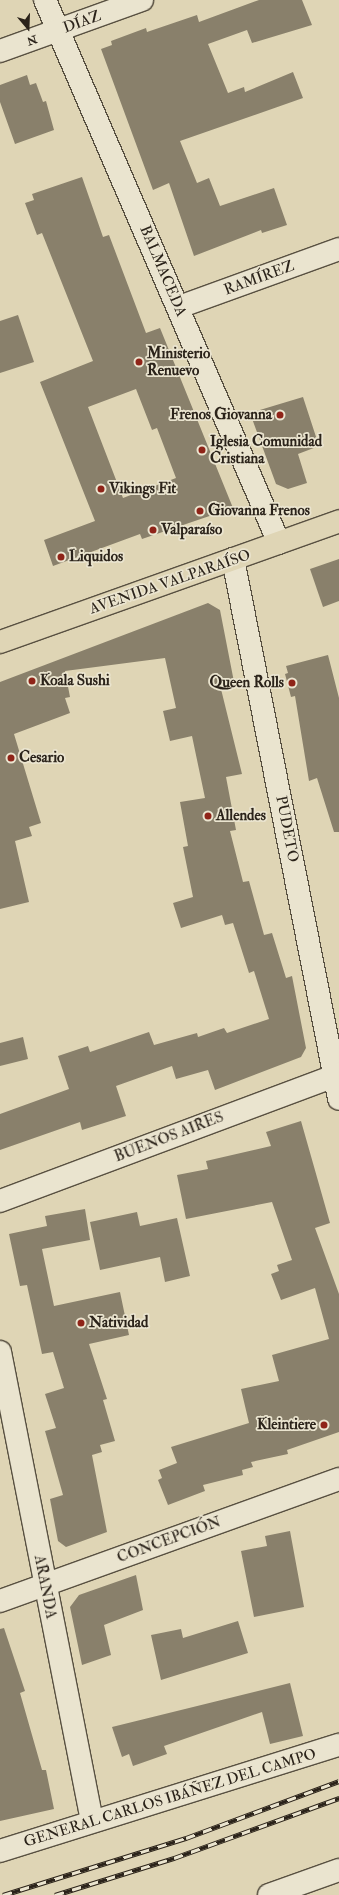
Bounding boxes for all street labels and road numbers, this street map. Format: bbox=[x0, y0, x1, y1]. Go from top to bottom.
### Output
street label: DÍAZ bbox=[61, 7, 103, 37]
street label: BALMACEDA bbox=[136, 223, 190, 319]
street label: RAMÍREZ bbox=[221, 257, 297, 299]
street label: AVENIDA VALPARAÍSO bbox=[87, 546, 253, 618]
street label: PUDETO bbox=[272, 794, 302, 864]
street label: BUENOS AIRES bbox=[112, 1108, 226, 1166]
street label: CONCEPCIÓN bbox=[115, 1513, 223, 1567]
street label: ARANDA bbox=[30, 1554, 60, 1620]
street label: GENERAL CARLOS IBÁÑEZ DEL CAMPO bbox=[22, 1745, 318, 1851]

